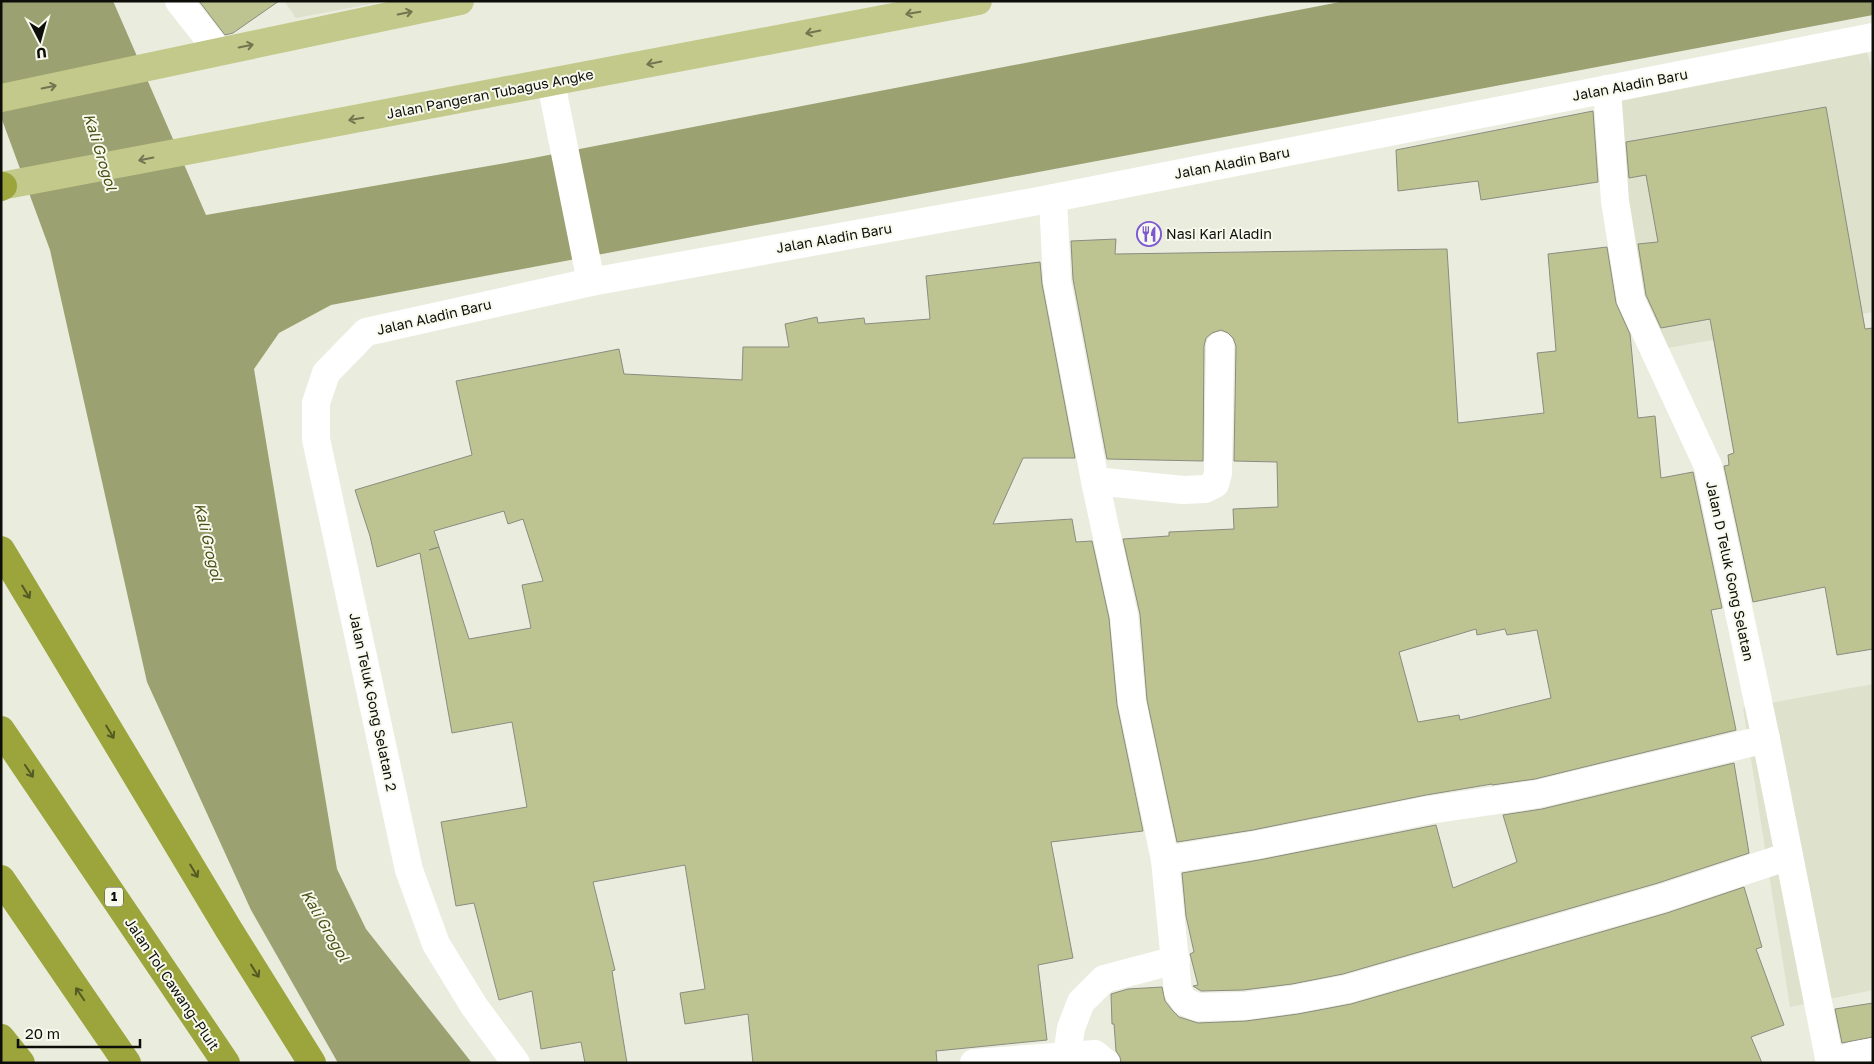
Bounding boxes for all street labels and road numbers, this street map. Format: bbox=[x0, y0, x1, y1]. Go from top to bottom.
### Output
street label: Jalan Pangeran Tubagus Angke bbox=[385, 65, 595, 122]
street label: Jalan Aladin Baru bbox=[1571, 65, 1689, 104]
street label: Jalan Aladin Baru bbox=[1173, 143, 1291, 182]
street label: Jalan Aladin Baru bbox=[775, 219, 893, 256]
street label: Jalan Aladin Baru bbox=[375, 295, 493, 338]
street label: Jalan D Teluk Gong Selatan bbox=[1703, 479, 1758, 663]
street label: Jalan Teluk Gong Selatan 2 bbox=[346, 611, 401, 793]
road number: 1 bbox=[105, 888, 123, 906]
street label: Jalan Tol Cawang–Pluit bbox=[122, 914, 223, 1053]

